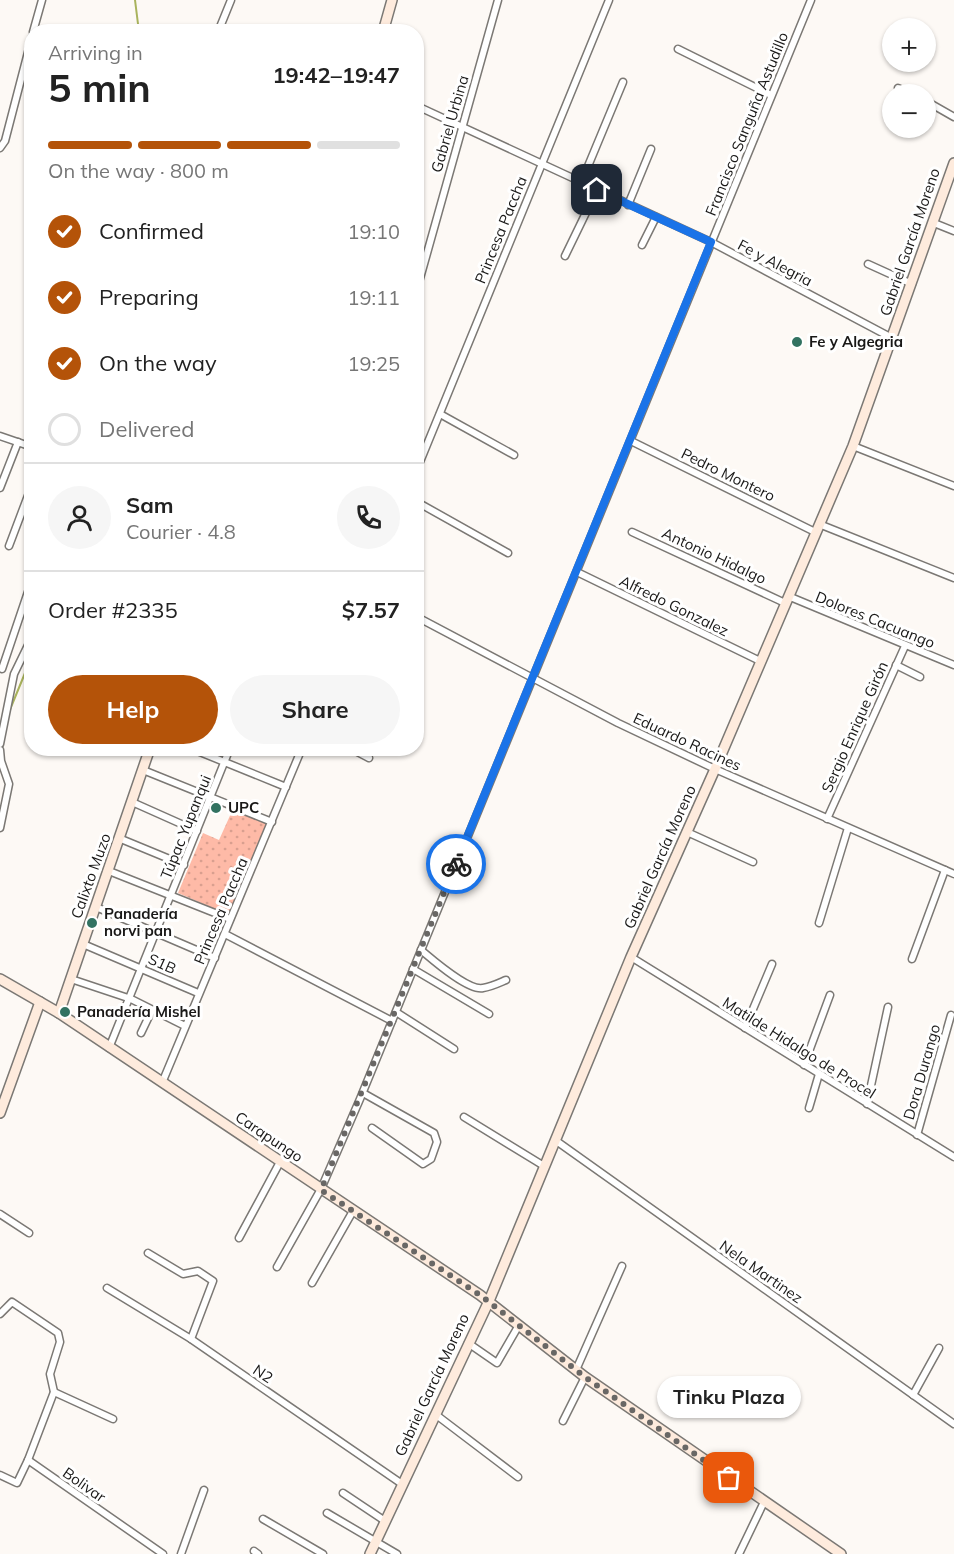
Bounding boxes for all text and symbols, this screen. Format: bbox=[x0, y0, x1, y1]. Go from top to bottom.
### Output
map controls bbox=[882, 18, 936, 138]
button: + bbox=[882, 18, 936, 72]
street label: Francisco Sanguña Astudillo bbox=[701, 29, 792, 219]
text: Arriving in bbox=[48, 40, 143, 65]
text: 19:42–19:47 bbox=[272, 61, 400, 89]
text: 5 min bbox=[48, 63, 151, 112]
street label: Gabriel Urbina bbox=[427, 73, 472, 175]
button: − bbox=[882, 84, 936, 138]
text: On the way · 800 m bbox=[48, 158, 229, 183]
pin bbox=[571, 164, 622, 215]
street label: Gabriel García Moreno bbox=[875, 165, 944, 318]
street label: Princesa Paccha bbox=[470, 173, 531, 286]
icon: home bbox=[580, 173, 613, 206]
icon: check bbox=[48, 215, 81, 248]
text: Confirmed bbox=[99, 217, 204, 245]
text: 19:10 bbox=[347, 219, 400, 244]
street label: Fe y Alegria bbox=[735, 235, 816, 290]
icon: check bbox=[48, 281, 81, 314]
text: Preparing bbox=[99, 283, 199, 311]
text: 19:11 bbox=[347, 285, 400, 310]
place label: Fe y Algegria bbox=[809, 332, 903, 351]
marker: Fe y Algegria bbox=[790, 335, 804, 349]
icon: check bbox=[48, 347, 81, 380]
text: On the way bbox=[99, 349, 217, 377]
text: 19:25 bbox=[347, 351, 400, 376]
text: Delivered bbox=[99, 415, 194, 443]
street label: Pedro Montero bbox=[678, 444, 778, 505]
button: person bbox=[48, 486, 111, 549]
button: phone bbox=[337, 486, 400, 549]
text: Sam bbox=[126, 491, 174, 519]
text: Courier · 4.8 bbox=[126, 519, 236, 544]
street label: Antonio Hidalgo bbox=[659, 523, 769, 588]
street label: Alfredo Gonzalez bbox=[616, 571, 732, 640]
street label: Dolores Cacuango bbox=[813, 587, 938, 652]
text: Order #2335 bbox=[48, 596, 178, 624]
text: $7.57 bbox=[342, 596, 400, 624]
street label: Sergio Enrique Girón bbox=[817, 658, 892, 795]
button: Help bbox=[48, 675, 218, 744]
button: Share bbox=[230, 675, 400, 744]
street label: Eduardo Racines bbox=[630, 708, 744, 775]
street label: Túpac Yupanqui bbox=[156, 772, 215, 882]
street label: Gabriel García Moreno bbox=[619, 782, 700, 932]
place label: UPC bbox=[228, 798, 259, 817]
marker: UPC bbox=[209, 801, 223, 815]
street label: Calixto Muzo bbox=[66, 830, 115, 921]
courier bbox=[426, 834, 486, 894]
icon: bike bbox=[440, 848, 473, 881]
street label: Princesa Paccha bbox=[190, 855, 252, 967]
place label: Panadería norvi pan bbox=[104, 904, 178, 940]
marker: Panadería norvi pan bbox=[85, 916, 99, 930]
street label: S1B bbox=[145, 949, 179, 978]
street label: Matilde Hidalgo de Procel bbox=[719, 993, 879, 1103]
place label: Panadería Mishel bbox=[77, 1002, 201, 1021]
marker: Panadería Mishel bbox=[58, 1005, 72, 1019]
street label: Dora Durango bbox=[899, 1022, 944, 1122]
street label: Carapungo bbox=[232, 1107, 307, 1166]
street label: Nela Martinez bbox=[716, 1236, 807, 1307]
street label: Gabriel García Moreno bbox=[390, 1310, 473, 1459]
street label: N2 bbox=[250, 1360, 277, 1387]
callout: Tinku Plaza bbox=[657, 1376, 801, 1418]
text: Tinku Plaza bbox=[673, 1384, 785, 1409]
pin bbox=[703, 1452, 754, 1503]
icon: bag bbox=[712, 1461, 745, 1494]
street label: Bolivar bbox=[59, 1463, 110, 1507]

